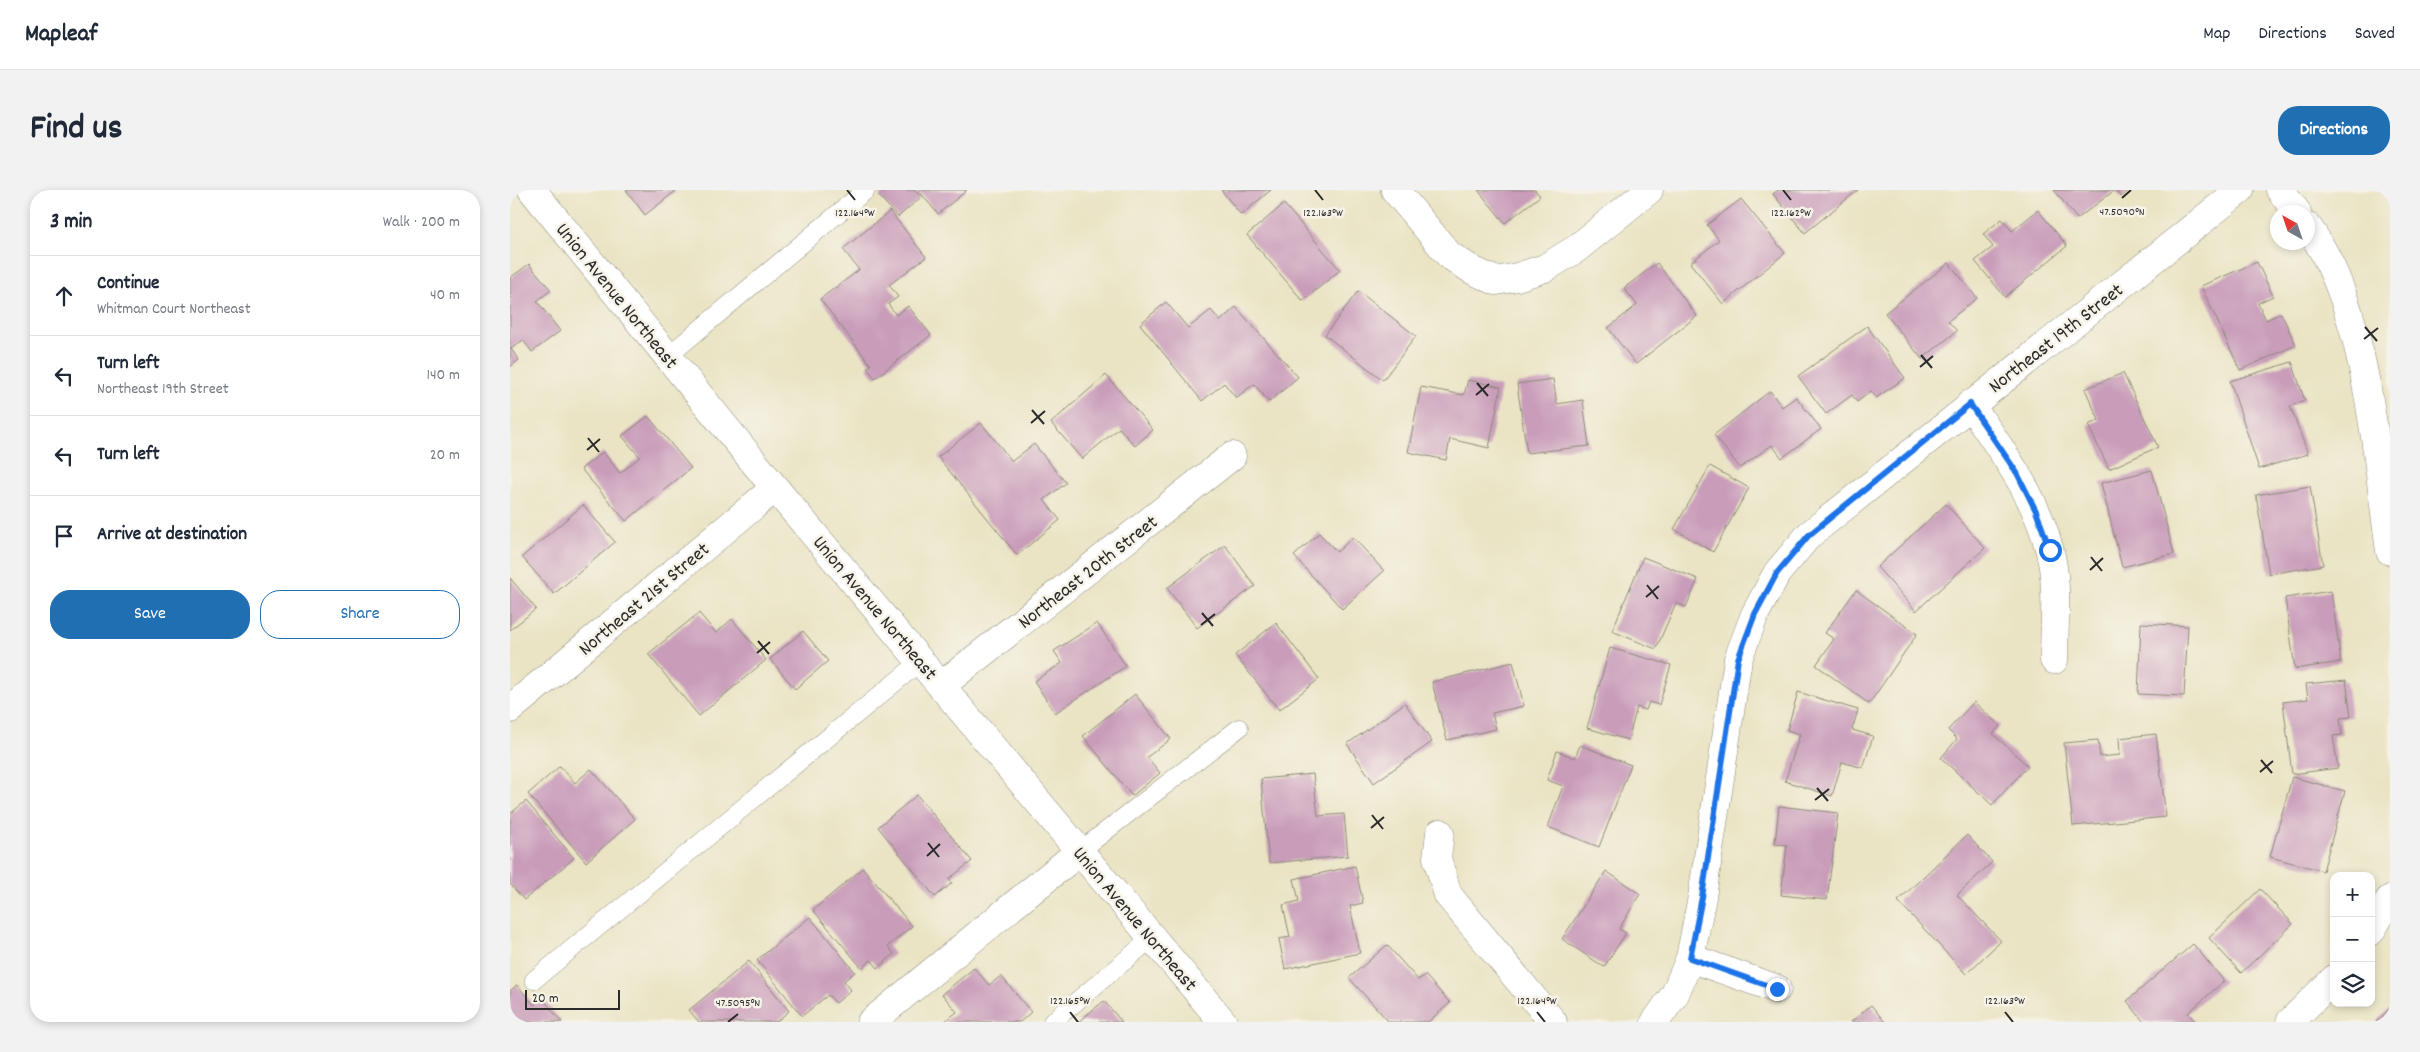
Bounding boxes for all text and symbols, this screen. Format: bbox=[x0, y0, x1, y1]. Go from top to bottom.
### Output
text: Mapleaf bbox=[25, 18, 97, 52]
text: Map bbox=[2203, 22, 2230, 47]
text: Directions bbox=[2258, 22, 2327, 47]
text: Saved bbox=[2355, 22, 2395, 47]
text: Find us bbox=[30, 105, 122, 155]
button: Directions bbox=[2278, 106, 2390, 155]
text: 47.5090°N bbox=[2099, 204, 2145, 221]
text: 122.164°W bbox=[835, 205, 875, 222]
text: 122.163°W bbox=[1303, 205, 1343, 222]
text: 122.162°W bbox=[1771, 205, 1811, 222]
north arrow bbox=[2270, 205, 2315, 250]
text: 3 min bbox=[50, 208, 92, 238]
text: Walk · 200 m bbox=[383, 211, 460, 234]
street label: Union Avenue Northeast bbox=[548, 218, 684, 376]
text: Continue bbox=[97, 271, 159, 298]
street label: Northeast 19th Street bbox=[1983, 278, 2130, 401]
icon: ahead bbox=[50, 282, 78, 310]
text: 40 m bbox=[430, 284, 460, 307]
text: Whitman Court Northeast bbox=[97, 298, 251, 321]
text: Turn left bbox=[97, 351, 160, 378]
icon: left bbox=[50, 362, 78, 390]
text: 140 m bbox=[426, 364, 460, 387]
text: Northeast 19th Street bbox=[97, 378, 229, 401]
icon: left bbox=[50, 442, 78, 470]
text: Turn left bbox=[97, 442, 160, 469]
text: 20 m bbox=[430, 444, 460, 467]
street label: Northeast 20th Street bbox=[1013, 510, 1165, 637]
icon: arrive bbox=[50, 522, 78, 550]
text: Arrive at destination bbox=[97, 522, 247, 549]
street label: Union Avenue Northeast bbox=[805, 530, 943, 687]
street label: Northeast 21st Street bbox=[573, 537, 717, 664]
route start bbox=[2039, 539, 2062, 562]
button: Save bbox=[50, 590, 250, 639]
button: Share bbox=[260, 590, 460, 639]
street label: Union Avenue Northeast bbox=[1065, 841, 1203, 998]
map controls bbox=[2330, 872, 2375, 1007]
button: + bbox=[2330, 872, 2375, 917]
button: − bbox=[2330, 917, 2375, 962]
button: layers bbox=[2330, 962, 2375, 1007]
route end bbox=[1766, 978, 1789, 1001]
scale bar bbox=[525, 987, 620, 1010]
text: 20 m bbox=[532, 989, 559, 1009]
text: 122.165°W bbox=[1050, 993, 1090, 1010]
text: 122.164°W bbox=[1517, 993, 1557, 1010]
text: 122.163°W bbox=[1985, 993, 2025, 1010]
text: 47.5095°N bbox=[716, 995, 760, 1012]

